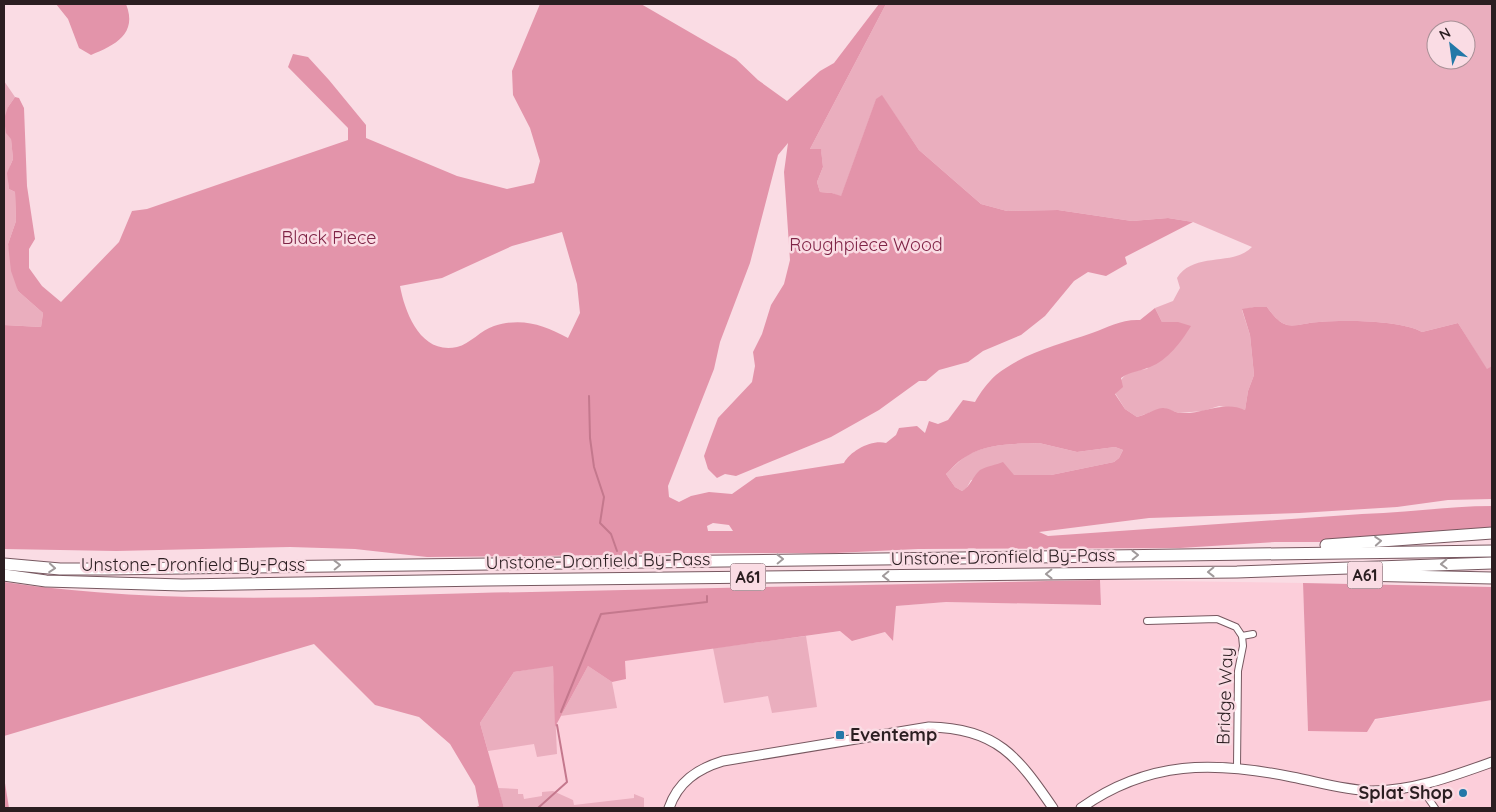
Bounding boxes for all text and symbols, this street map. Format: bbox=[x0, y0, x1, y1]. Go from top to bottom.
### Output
north arrow bbox=[1426, 20, 1476, 70]
text: N bbox=[1436, 23, 1454, 44]
park label: Black Piece bbox=[282, 226, 376, 249]
park label: Roughpiece Wood bbox=[789, 233, 943, 256]
one-way arrow bbox=[1374, 536, 1382, 547]
street label: Unstone-Dronfield By-Pass bbox=[891, 543, 1115, 570]
street label: Unstone-Dronfield By-Pass bbox=[486, 547, 710, 574]
one-way arrow bbox=[1131, 549, 1139, 560]
street label: Unstone-Dronfield By-Pass bbox=[81, 553, 305, 576]
one-way arrow bbox=[776, 554, 784, 564]
one-way arrow bbox=[1439, 559, 1447, 570]
one-way arrow bbox=[334, 560, 342, 570]
road number: A61 bbox=[1348, 562, 1382, 588]
one-way arrow bbox=[49, 563, 57, 574]
road number: A61 bbox=[730, 564, 766, 590]
one-way arrow bbox=[1207, 567, 1214, 577]
one-way arrow bbox=[1044, 569, 1052, 579]
one-way arrow bbox=[882, 571, 890, 581]
street label: Bridge Way bbox=[1211, 647, 1238, 745]
place label: Eventemp bbox=[850, 723, 937, 746]
marker: Eventemp bbox=[834, 729, 846, 741]
place label: Splat Shop bbox=[1359, 781, 1453, 804]
marker: Splat Shop bbox=[1457, 787, 1469, 799]

